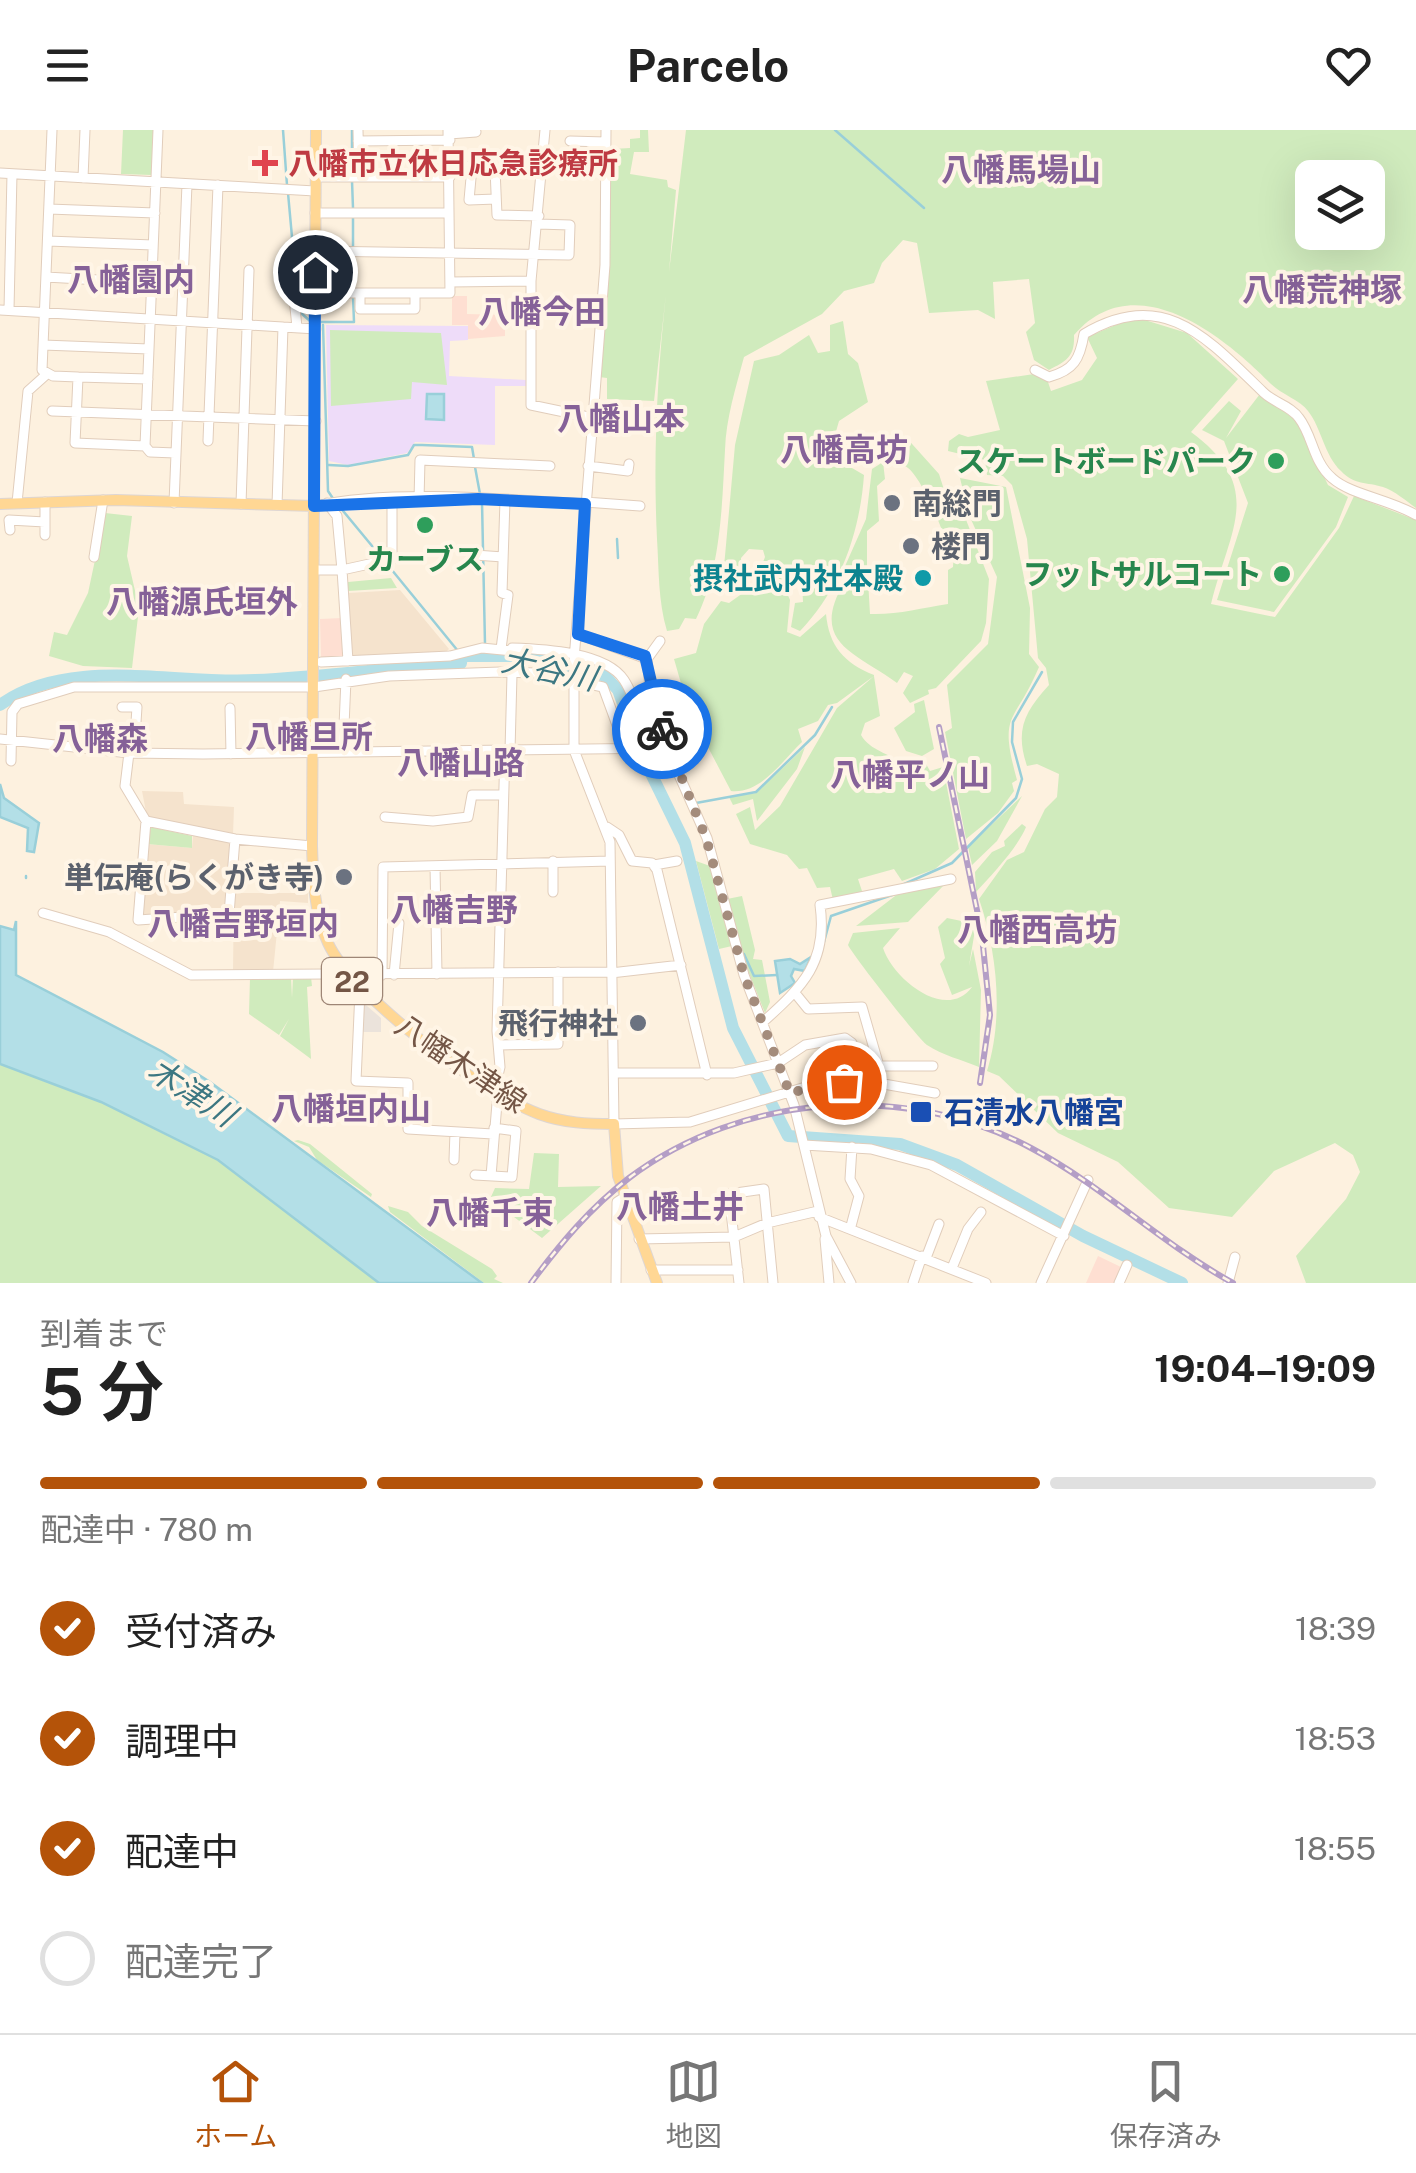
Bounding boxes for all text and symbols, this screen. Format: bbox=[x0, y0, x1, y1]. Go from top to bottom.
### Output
icon: menu bbox=[40, 38, 95, 93]
icon: heart bbox=[1321, 38, 1376, 93]
text: Parcelo bbox=[627, 39, 789, 92]
place label: 八幡市立休日応急診療所 bbox=[288, 145, 618, 181]
marker: 八幡市立休日応急診療所 bbox=[252, 150, 278, 176]
district label: 八幡馬場山 bbox=[941, 151, 1101, 188]
map controls bbox=[1295, 160, 1385, 250]
button: layers bbox=[1295, 160, 1385, 250]
pin bbox=[273, 230, 358, 315]
icon: home bbox=[288, 245, 343, 300]
district label: 八幡園内 bbox=[67, 261, 195, 298]
district label: 八幡荒神塚 bbox=[1242, 271, 1402, 308]
district label: 八幡今田 bbox=[478, 293, 606, 330]
district label: 八幡山本 bbox=[557, 400, 685, 437]
district label: 八幡高坊 bbox=[780, 431, 908, 468]
place label: スケートボードパーク bbox=[956, 443, 1256, 479]
marker: スケートボードパーク bbox=[1265, 450, 1287, 472]
place label: 南総門 bbox=[912, 485, 1002, 521]
marker: 南総門 bbox=[881, 492, 903, 514]
marker: カーブス bbox=[414, 514, 436, 536]
place label: 楼門 bbox=[931, 528, 991, 564]
marker: 楼門 bbox=[900, 535, 922, 557]
place label: カーブス bbox=[366, 541, 484, 577]
place label: フットサルコート bbox=[1023, 556, 1262, 592]
place label: 摂社武内社本殿 bbox=[693, 560, 903, 596]
marker: フットサルコート bbox=[1271, 563, 1293, 585]
marker: 摂社武内社本殿 bbox=[912, 567, 934, 589]
district label: 八幡源氏垣外 bbox=[106, 583, 298, 620]
water label: 大谷川 bbox=[498, 641, 603, 698]
courier bbox=[612, 679, 712, 779]
icon: bike bbox=[635, 702, 690, 757]
district label: 八幡旦所 bbox=[245, 718, 373, 755]
district label: 八幡森 bbox=[52, 720, 148, 757]
district label: 八幡山路 bbox=[397, 744, 525, 781]
district label: 八幡平ノ山 bbox=[830, 756, 990, 793]
place label: 単伝庵(らくがき寺) bbox=[64, 859, 324, 895]
marker: 単伝庵(らくがき寺) bbox=[333, 866, 355, 888]
district label: 八幡吉野 bbox=[390, 891, 518, 928]
district label: 八幡吉野垣内 bbox=[147, 905, 339, 942]
district label: 八幡西高坊 bbox=[957, 911, 1117, 948]
road number: 22 bbox=[322, 958, 382, 1004]
place label: 飛行神社 bbox=[498, 1005, 618, 1041]
street label: 八幡木津線 bbox=[389, 1006, 533, 1120]
marker: 飛行神社 bbox=[627, 1012, 649, 1034]
pin bbox=[802, 1040, 887, 1125]
water label: 木津川 bbox=[142, 1050, 245, 1135]
icon: bag bbox=[817, 1055, 872, 1110]
district label: 八幡垣内山 bbox=[271, 1090, 431, 1127]
place label: 石清水八幡宮 bbox=[944, 1094, 1124, 1130]
marker: 石清水八幡宮 bbox=[908, 1099, 934, 1125]
district label: 八幡土井 bbox=[616, 1188, 744, 1225]
district label: 八幡千束 bbox=[426, 1194, 554, 1231]
text: 到着まで bbox=[40, 1315, 168, 1352]
text: 19:04–19:09 bbox=[1154, 1346, 1376, 1391]
text: 5 分 bbox=[40, 1353, 164, 1430]
text: 配達中 · 780 m bbox=[40, 1511, 253, 1548]
icon: check bbox=[40, 1601, 95, 1656]
text: 受付済み bbox=[125, 1609, 277, 1654]
text: 18:39 bbox=[1295, 1610, 1376, 1647]
icon: check bbox=[40, 1711, 95, 1766]
text: 調理中 bbox=[125, 1719, 239, 1764]
text: 18:53 bbox=[1294, 1720, 1376, 1757]
icon: check bbox=[40, 1821, 95, 1876]
text: 配達中 bbox=[125, 1829, 239, 1874]
text: 18:55 bbox=[1294, 1830, 1376, 1867]
text: 配達完了 bbox=[125, 1939, 277, 1984]
tab: ホーム bbox=[194, 2054, 277, 2154]
tab: 地図 bbox=[666, 2054, 722, 2154]
tab: 保存済み bbox=[1110, 2054, 1222, 2154]

